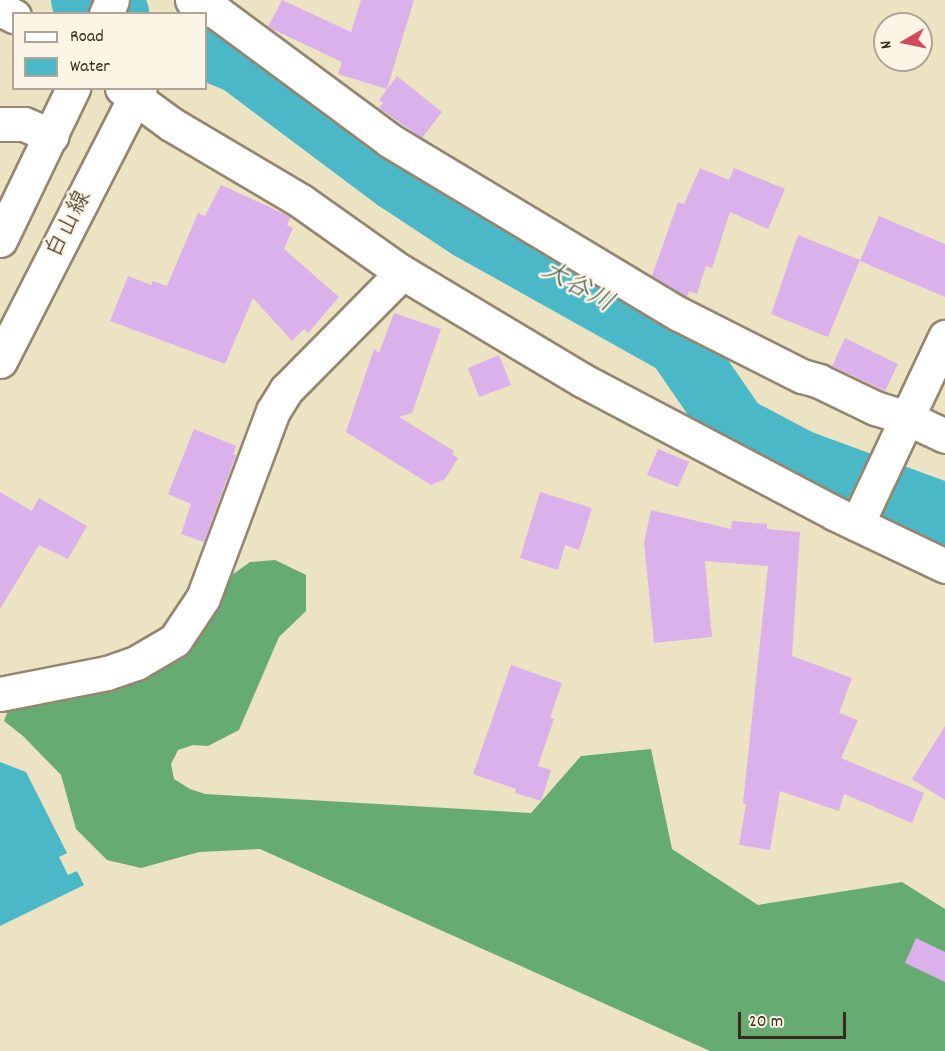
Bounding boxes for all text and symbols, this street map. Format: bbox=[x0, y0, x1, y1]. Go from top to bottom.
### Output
legend bbox=[12, 12, 207, 90]
north arrow bbox=[873, 12, 933, 72]
text: Road bbox=[70, 25, 104, 50]
text: N bbox=[875, 39, 899, 50]
text: Water bbox=[70, 55, 110, 80]
street label: 白山線 bbox=[41, 186, 99, 264]
water label: 大谷川 bbox=[535, 255, 619, 321]
scale bar bbox=[741, 1000, 849, 1038]
text: 20 m bbox=[749, 1010, 783, 1035]

